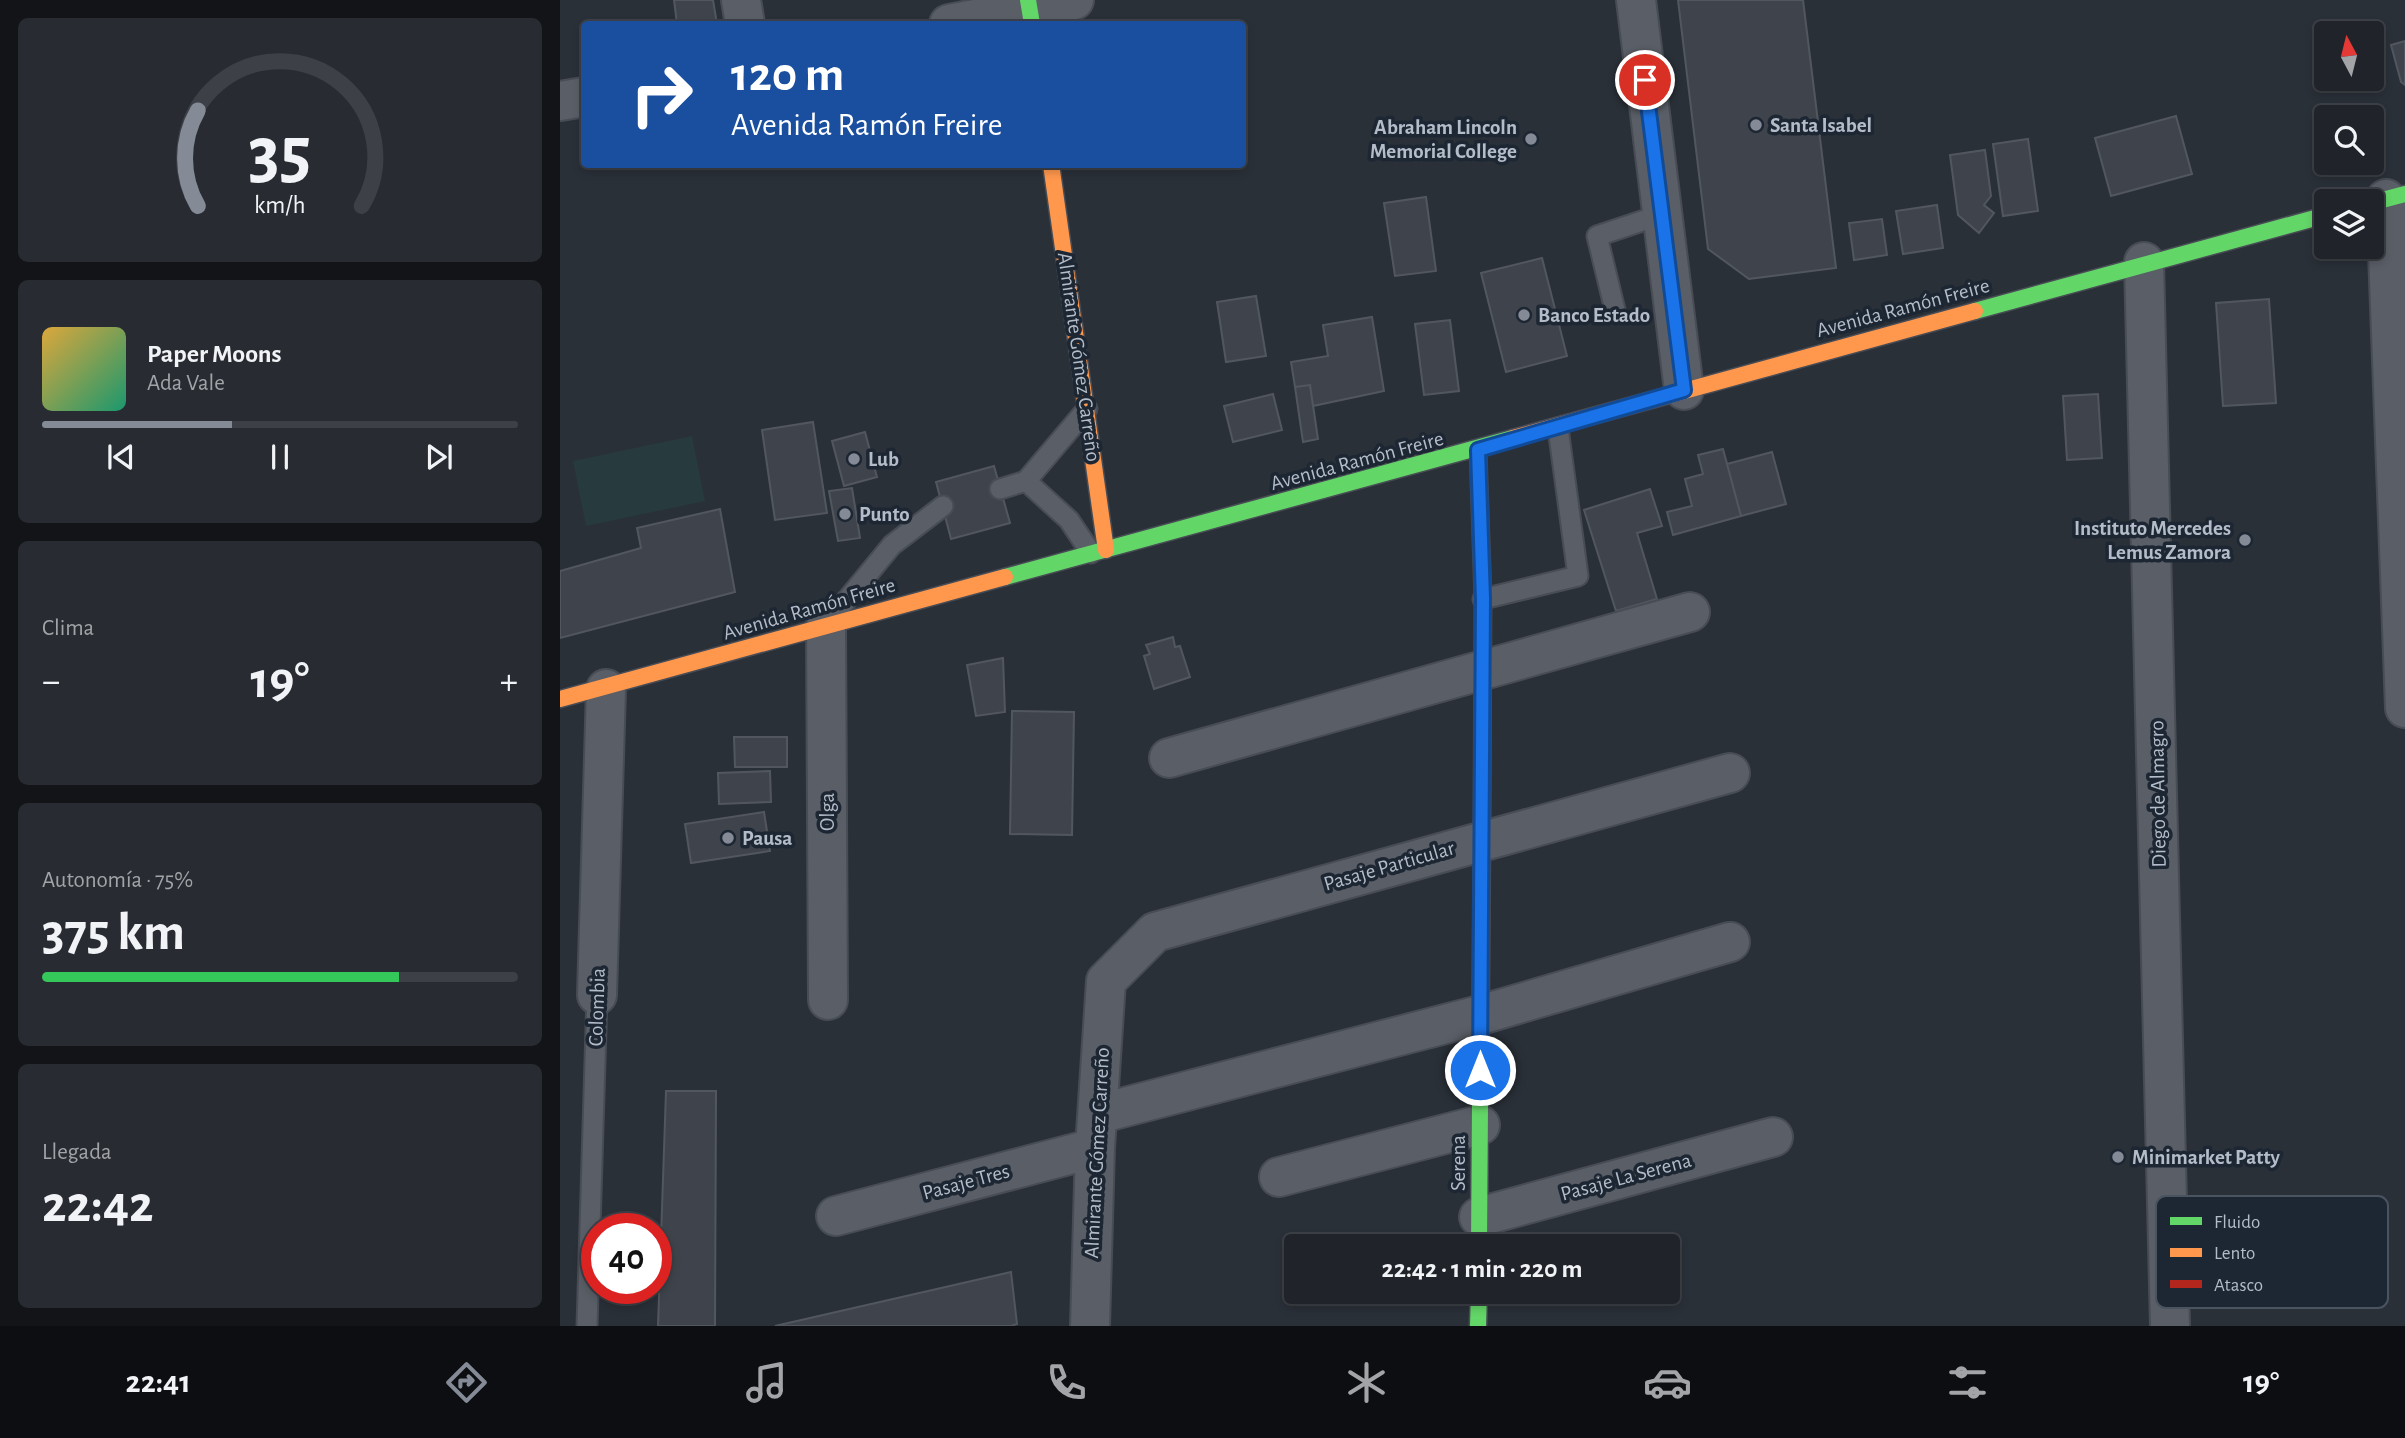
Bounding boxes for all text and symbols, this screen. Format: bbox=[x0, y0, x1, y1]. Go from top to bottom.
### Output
north arrow bbox=[2314, 21, 2384, 91]
map controls bbox=[2314, 21, 2384, 259]
icon: right bbox=[616, 49, 707, 140]
pin bbox=[1615, 50, 1675, 110]
text: 120 m bbox=[731, 51, 844, 100]
icon: arrive bbox=[1626, 61, 1664, 99]
button: search bbox=[2314, 105, 2384, 175]
text: Avenida Ramón Freire bbox=[731, 109, 1003, 141]
place label: Santa Isabel bbox=[1770, 115, 1872, 136]
place label: Abraham Lincoln Memorial College bbox=[1370, 117, 1517, 162]
marker: Santa Isabel bbox=[1748, 117, 1764, 133]
text: 35 bbox=[249, 118, 311, 191]
marker: Abraham Lincoln Memorial College bbox=[1523, 131, 1539, 147]
button: layers bbox=[2314, 189, 2384, 259]
text: km/h bbox=[254, 193, 306, 218]
street label: Almirante Gómez Carreño bbox=[1054, 251, 1104, 463]
street label: Avenida Ramón Freire bbox=[1814, 275, 1992, 341]
place label: Banco Estado bbox=[1538, 305, 1650, 326]
marker: Banco Estado bbox=[1516, 307, 1532, 323]
text: Paper Moons bbox=[147, 341, 282, 367]
text: Ada Vale bbox=[147, 372, 225, 395]
street label: Avenida Ramón Freire bbox=[1268, 428, 1446, 494]
icon: previous bbox=[102, 438, 140, 476]
icon: pause bbox=[261, 438, 299, 476]
icon: next bbox=[420, 438, 458, 476]
place label: Lub bbox=[868, 449, 899, 470]
marker: Lub bbox=[846, 451, 862, 467]
place label: Punto bbox=[859, 504, 910, 525]
marker: Punto bbox=[837, 506, 853, 522]
place label: Instituto Mercedes Lemus Zamora bbox=[2074, 518, 2231, 563]
marker: Instituto Mercedes Lemus Zamora bbox=[2237, 532, 2253, 548]
street label: Avenida Ramón Freire bbox=[720, 574, 898, 644]
text: Clima bbox=[42, 617, 94, 640]
text: 19° bbox=[250, 655, 310, 707]
text: − bbox=[42, 663, 60, 701]
text: + bbox=[500, 663, 518, 701]
street label: Diego de Almagro bbox=[2146, 720, 2170, 868]
street label: Olga bbox=[817, 793, 838, 831]
place label: Pausa bbox=[742, 828, 792, 849]
marker: Pausa bbox=[720, 830, 736, 846]
street label: Pasaje Particular bbox=[1321, 837, 1457, 895]
text: Autonomía · 75% bbox=[42, 869, 193, 892]
text: 375 km bbox=[42, 907, 185, 959]
street label: Colombia bbox=[585, 967, 609, 1047]
position arrow bbox=[1443, 1033, 1517, 1107]
street label: Almirante Gómez Carreño bbox=[1081, 1047, 1113, 1259]
street label: Serena bbox=[1448, 1135, 1469, 1191]
text: Llegada bbox=[42, 1141, 112, 1164]
place label: Minimarket Patty bbox=[2132, 1147, 2281, 1168]
street label: Pasaje La Serena bbox=[1558, 1149, 1694, 1205]
marker: Minimarket Patty bbox=[2110, 1149, 2126, 1165]
street label: Pasaje Tres bbox=[920, 1160, 1012, 1204]
text: 22:42 bbox=[42, 1179, 154, 1231]
legend bbox=[2156, 1196, 2388, 1308]
speed limit sign: 40 bbox=[581, 1213, 672, 1304]
text: Fluido bbox=[2214, 1213, 2260, 1232]
text: Lento bbox=[2214, 1244, 2255, 1263]
text: 22:42 · 1 min · 220 m bbox=[1381, 1256, 1583, 1282]
text: Atasco bbox=[2214, 1276, 2263, 1295]
icon: directions bbox=[442, 1358, 491, 1407]
icon: music bbox=[742, 1358, 791, 1407]
icon: phone bbox=[1042, 1358, 1091, 1407]
icon: climate bbox=[1342, 1358, 1391, 1407]
icon: car bbox=[1643, 1358, 1692, 1407]
icon: filters bbox=[1943, 1358, 1992, 1407]
text: 22:41 bbox=[126, 1366, 191, 1398]
text: 19° bbox=[2243, 1366, 2279, 1398]

